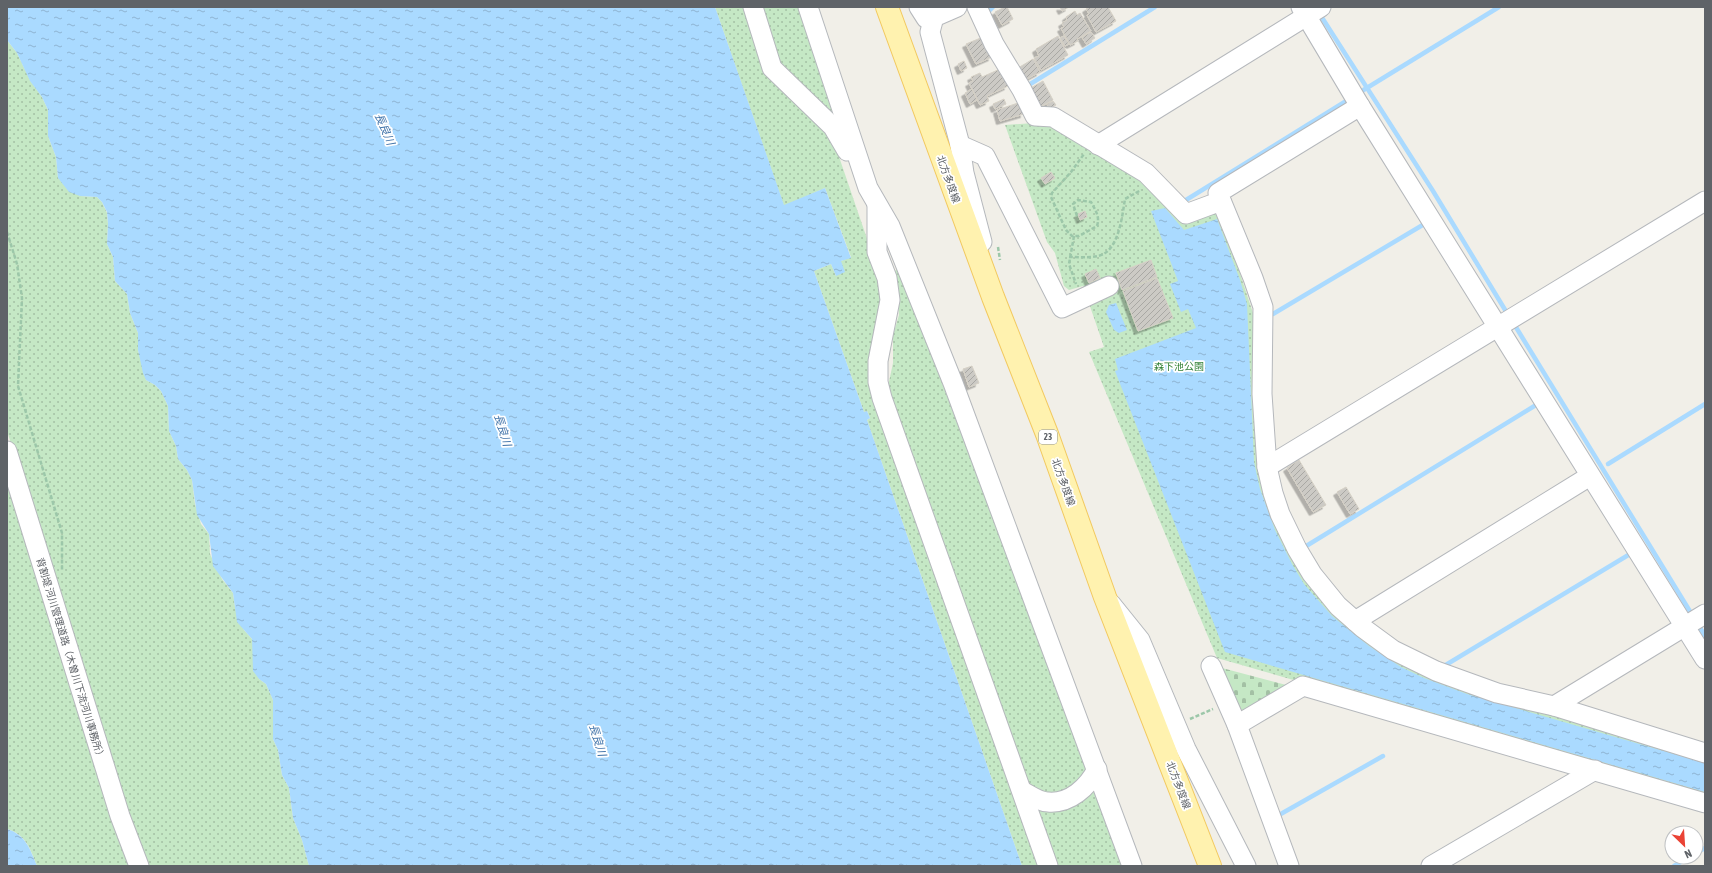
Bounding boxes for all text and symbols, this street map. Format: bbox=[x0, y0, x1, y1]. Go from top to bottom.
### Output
water label: 長良川 bbox=[373, 111, 397, 147]
street label: 北方多度線 bbox=[935, 154, 962, 205]
park label: 森下池公園 bbox=[1154, 361, 1204, 372]
water label: 長良川 bbox=[492, 412, 514, 448]
road number: 23 bbox=[1039, 430, 1057, 444]
street label: 北方多度線 bbox=[1050, 457, 1077, 508]
street label: 背割堤 河川管理道路（木曽川下流河川事務所） bbox=[34, 556, 107, 762]
water label: 長良川 bbox=[587, 722, 609, 758]
street label: 北方多度線 bbox=[1164, 760, 1193, 810]
north arrow bbox=[1664, 825, 1704, 865]
text: N bbox=[1683, 847, 1694, 861]

